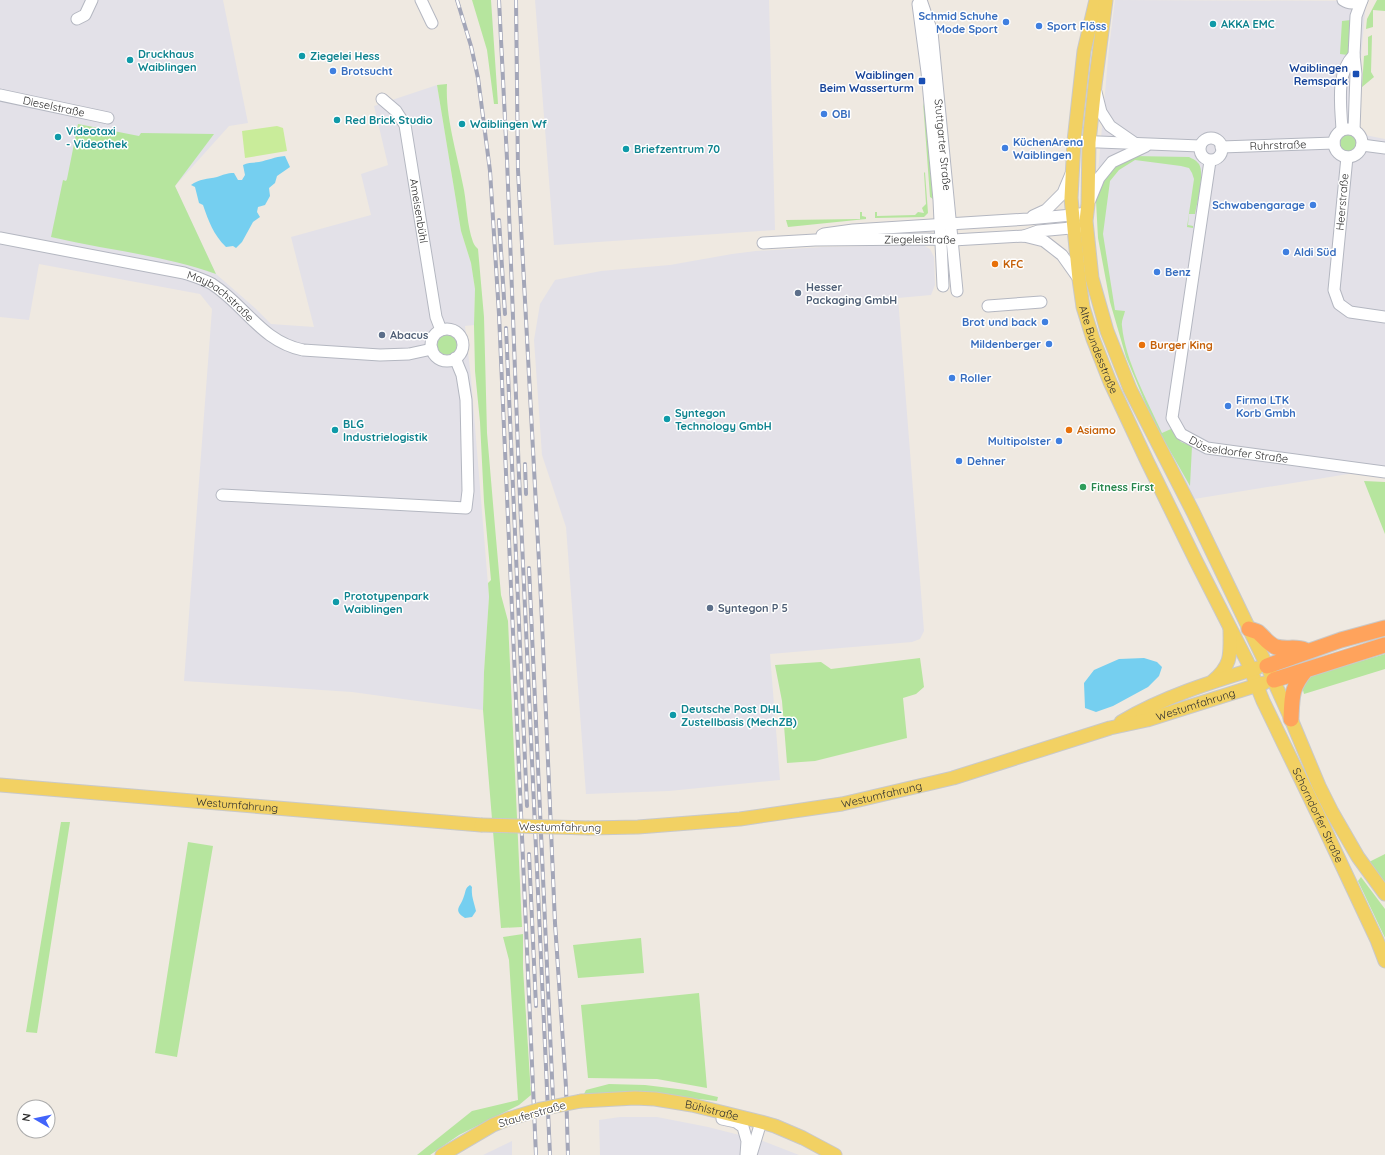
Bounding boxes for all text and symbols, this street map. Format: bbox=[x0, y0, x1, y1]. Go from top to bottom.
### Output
place label: Schmid Schuhe Mode Sport bbox=[918, 9, 999, 36]
marker: Schmid Schuhe Mode Sport bbox=[1001, 17, 1011, 27]
place label: AKKA EMC bbox=[1221, 17, 1275, 31]
place label: Sport Flöss bbox=[1047, 19, 1106, 33]
marker: AKKA EMC bbox=[1208, 19, 1218, 29]
marker: Sport Flöss bbox=[1034, 21, 1044, 31]
place label: Druckhaus Waiblingen bbox=[138, 47, 197, 74]
place label: Ziegelei Hess bbox=[310, 49, 379, 63]
marker: Ziegelei Hess bbox=[297, 51, 307, 61]
marker: Druckhaus Waiblingen bbox=[125, 55, 135, 65]
place label: Waiblingen Remspark bbox=[1289, 61, 1348, 88]
place label: Brotsucht bbox=[341, 64, 393, 78]
marker: Brotsucht bbox=[328, 66, 338, 76]
place label: Waiblingen Beim Wasserturm bbox=[820, 68, 914, 95]
marker: Waiblingen Remspark bbox=[1351, 69, 1361, 79]
marker: Waiblingen Beim Wasserturm bbox=[917, 76, 927, 86]
street label: Dieselstraße bbox=[22, 93, 86, 120]
street label: Stuttgarter Straße bbox=[931, 98, 954, 191]
place label: OBI bbox=[832, 107, 851, 121]
marker: OBI bbox=[819, 109, 829, 119]
place label: Red Brick Studio bbox=[345, 113, 433, 127]
marker: Red Brick Studio bbox=[332, 115, 342, 125]
place label: Waiblingen Wf bbox=[470, 117, 547, 131]
marker: Waiblingen Wf bbox=[457, 119, 467, 129]
place label: Videotaxi - Videothek bbox=[66, 124, 127, 151]
marker: Videotaxi - Videothek bbox=[53, 132, 63, 142]
place label: KüchenArena Waiblingen bbox=[1013, 135, 1083, 162]
street label: Ruhrstraße bbox=[1249, 137, 1306, 153]
place label: Briefzentrum 70 bbox=[634, 142, 720, 156]
marker: KüchenArena Waiblingen bbox=[1000, 143, 1010, 153]
marker: Briefzentrum 70 bbox=[621, 144, 631, 154]
street label: Heerstraße bbox=[1333, 173, 1351, 231]
street label: Ameisenbühl bbox=[407, 177, 431, 244]
place label: Schwabengarage bbox=[1212, 198, 1306, 212]
marker: Schwabengarage bbox=[1308, 200, 1318, 210]
street label: Ziegeleistraße bbox=[884, 232, 956, 247]
place label: Aldi Süd bbox=[1294, 245, 1336, 259]
marker: Aldi Süd bbox=[1281, 247, 1291, 257]
place label: KFC bbox=[1003, 257, 1023, 271]
marker: KFC bbox=[990, 259, 1000, 269]
place label: Benz bbox=[1165, 265, 1191, 279]
street label: Maybachstraße bbox=[185, 267, 257, 324]
marker: Benz bbox=[1152, 267, 1162, 277]
place label: Hesser Packaging GmbH bbox=[806, 280, 897, 307]
marker: Hesser Packaging GmbH bbox=[793, 288, 803, 298]
street label: Alte Bundesstraße bbox=[1076, 304, 1121, 396]
place label: Brot und back bbox=[962, 315, 1037, 329]
marker: Brot und back bbox=[1040, 317, 1050, 327]
place label: Abacus bbox=[390, 328, 428, 342]
marker: Abacus bbox=[377, 330, 387, 340]
place label: Mildenberger bbox=[971, 337, 1041, 351]
place label: Burger King bbox=[1150, 338, 1213, 352]
marker: Mildenberger bbox=[1044, 339, 1054, 349]
marker: Burger King bbox=[1137, 340, 1147, 350]
place label: Roller bbox=[960, 371, 992, 385]
marker: Roller bbox=[947, 373, 957, 383]
place label: Firma LTK Korb Gmbh bbox=[1236, 393, 1296, 420]
marker: Firma LTK Korb Gmbh bbox=[1223, 401, 1233, 411]
place label: Syntegon Technology GmbH bbox=[675, 406, 772, 433]
marker: Syntegon Technology GmbH bbox=[662, 414, 672, 424]
place label: BLG Industrielogistik bbox=[343, 417, 428, 444]
place label: Asiamo bbox=[1077, 423, 1116, 437]
marker: BLG Industrielogistik bbox=[330, 425, 340, 435]
marker: Asiamo bbox=[1064, 425, 1074, 435]
street label: Düsseldorfer Straße bbox=[1187, 433, 1289, 466]
place label: Multipolster bbox=[988, 434, 1051, 448]
marker: Multipolster bbox=[1054, 436, 1064, 446]
place label: Dehner bbox=[967, 454, 1006, 468]
marker: Dehner bbox=[954, 456, 964, 466]
place label: Fitness First bbox=[1091, 480, 1154, 494]
marker: Fitness First bbox=[1078, 482, 1088, 492]
place label: Prototypenpark Waiblingen bbox=[344, 589, 429, 616]
marker: Prototypenpark Waiblingen bbox=[331, 597, 341, 607]
place label: Syntegon P 5 bbox=[718, 601, 788, 615]
marker: Syntegon P 5 bbox=[705, 603, 715, 613]
street label: Westumfahrung bbox=[1154, 686, 1237, 724]
place label: Deutsche Post DHL Zustellbasis (MechZB) bbox=[681, 702, 797, 729]
marker: Deutsche Post DHL Zustellbasis (MechZB) bbox=[668, 710, 678, 720]
street label: Schorndorfer Straße bbox=[1289, 765, 1347, 865]
street label: Westumfahrung bbox=[840, 779, 923, 811]
street label: Westumfahrung bbox=[195, 794, 279, 815]
street label: Westumfahrung bbox=[519, 819, 601, 835]
street label: Bühlstraße bbox=[684, 1097, 740, 1123]
street label: Stauferstraße bbox=[497, 1098, 567, 1130]
north arrow bbox=[16, 1099, 56, 1139]
text: N bbox=[19, 1112, 34, 1123]

